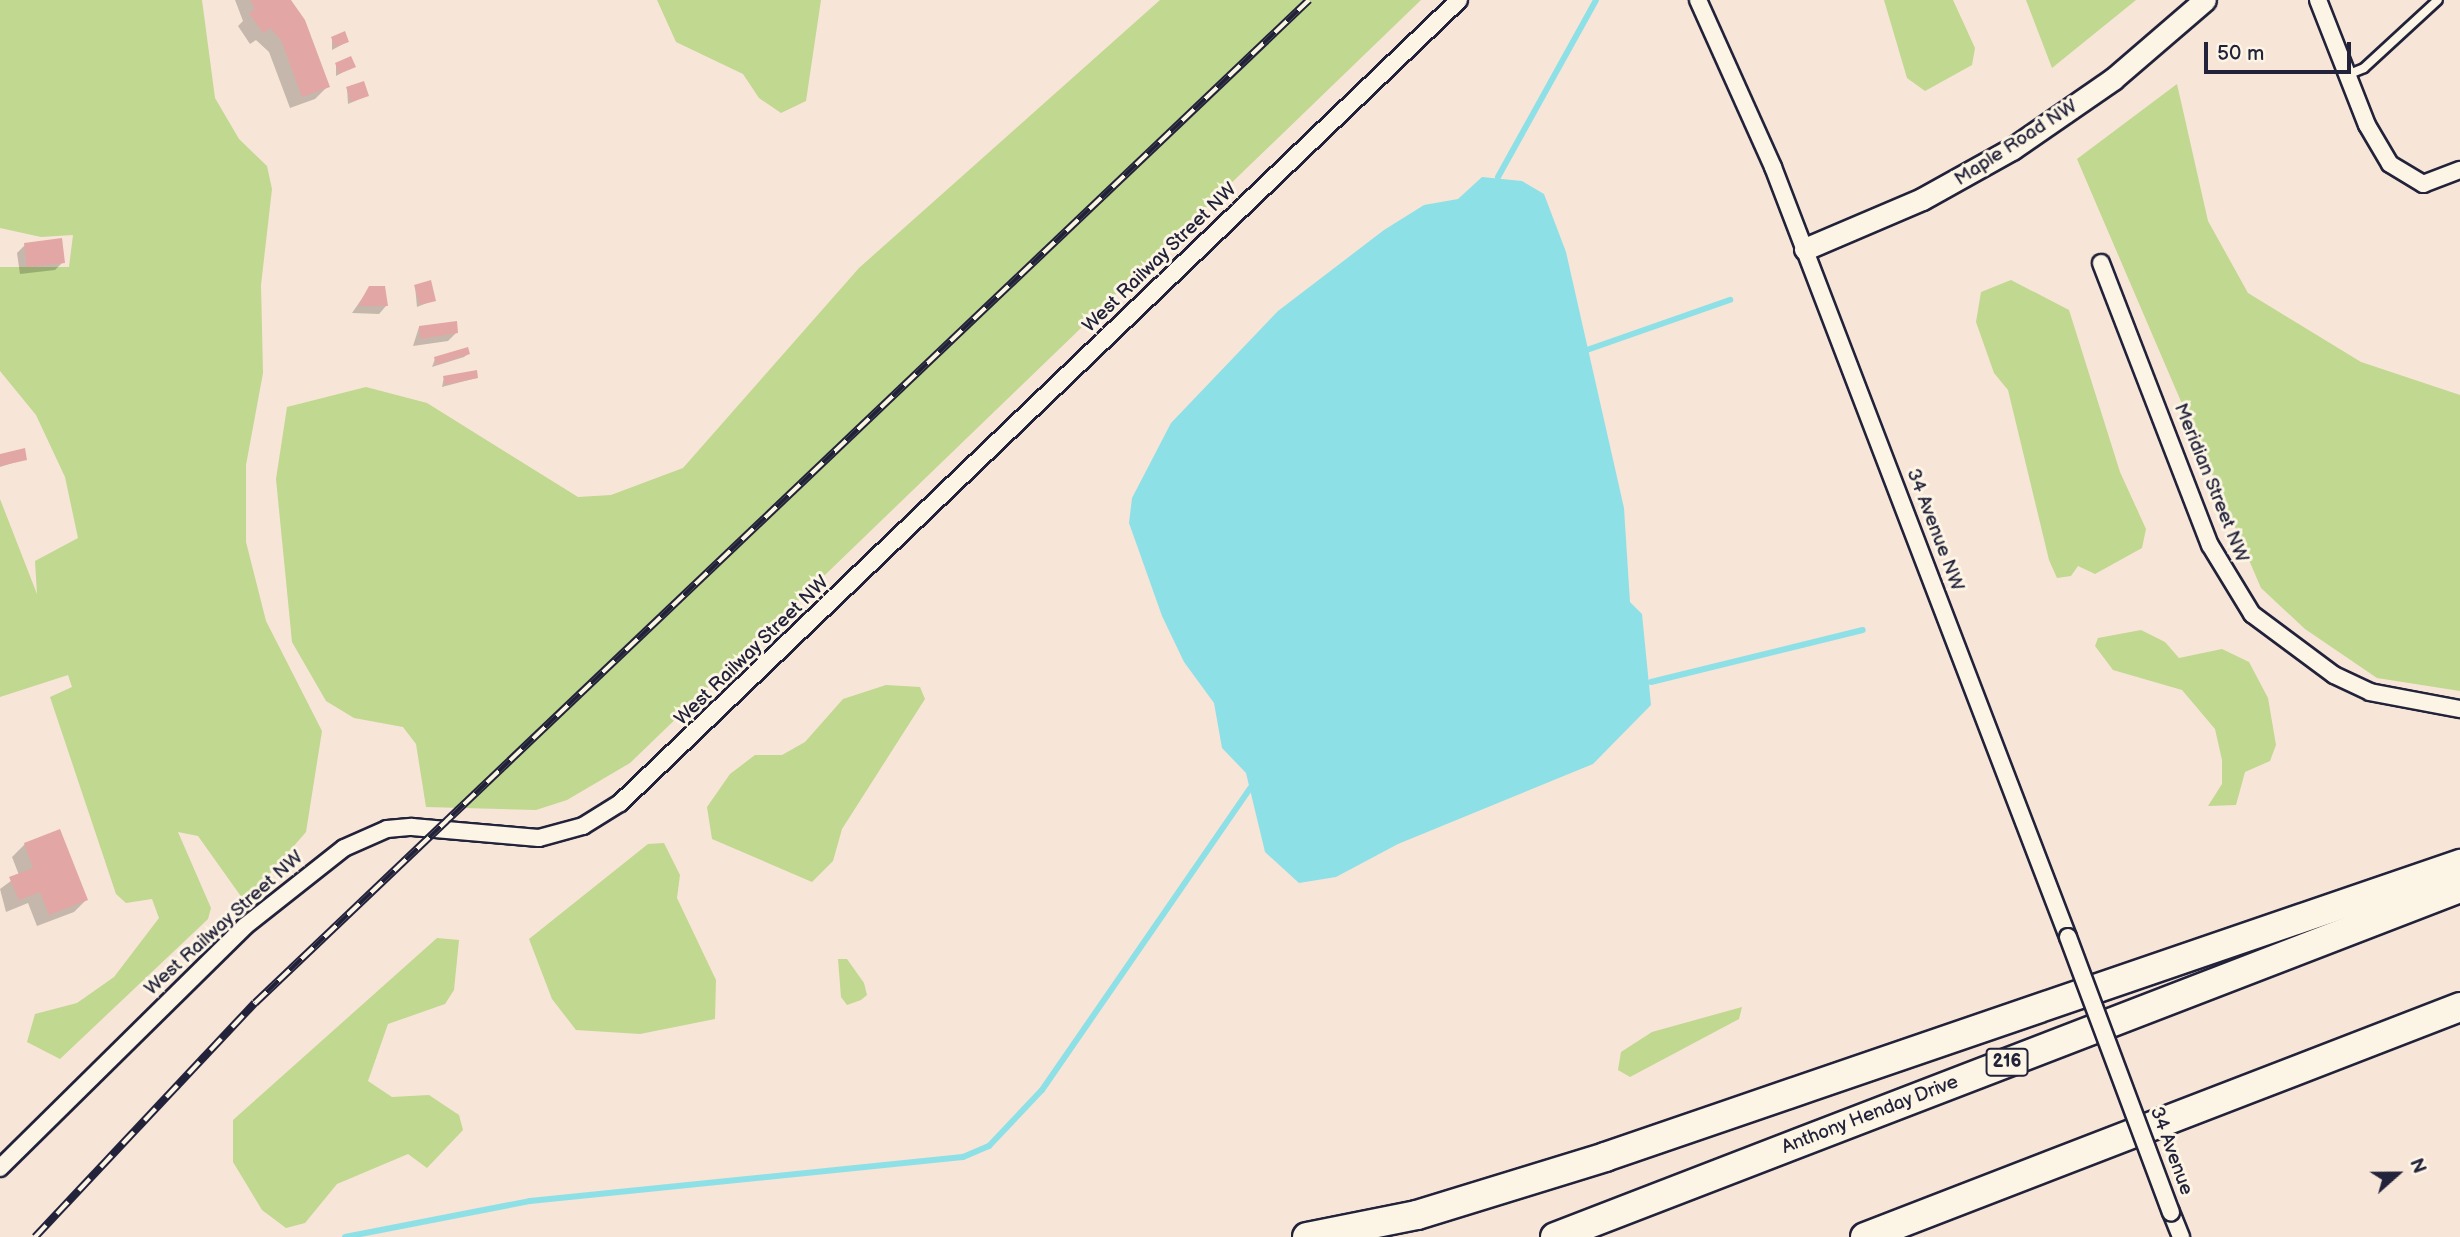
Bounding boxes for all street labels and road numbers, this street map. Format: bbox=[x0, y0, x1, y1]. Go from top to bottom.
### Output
street label: Maple Road NW bbox=[1950, 95, 2082, 191]
street label: West Railway Street NW bbox=[1078, 178, 1242, 338]
street label: Meridian Street NW bbox=[2169, 400, 2253, 566]
street label: 34 Avenue NW bbox=[1901, 466, 1969, 594]
street label: West Railway Street NW bbox=[670, 571, 834, 731]
street label: West Railway Street NW bbox=[139, 845, 309, 1001]
road number: 216 bbox=[1984, 1048, 2030, 1077]
street label: Anthony Henday Drive bbox=[1777, 1070, 1963, 1160]
street label: 34 Avenue bbox=[2145, 1104, 2197, 1198]

